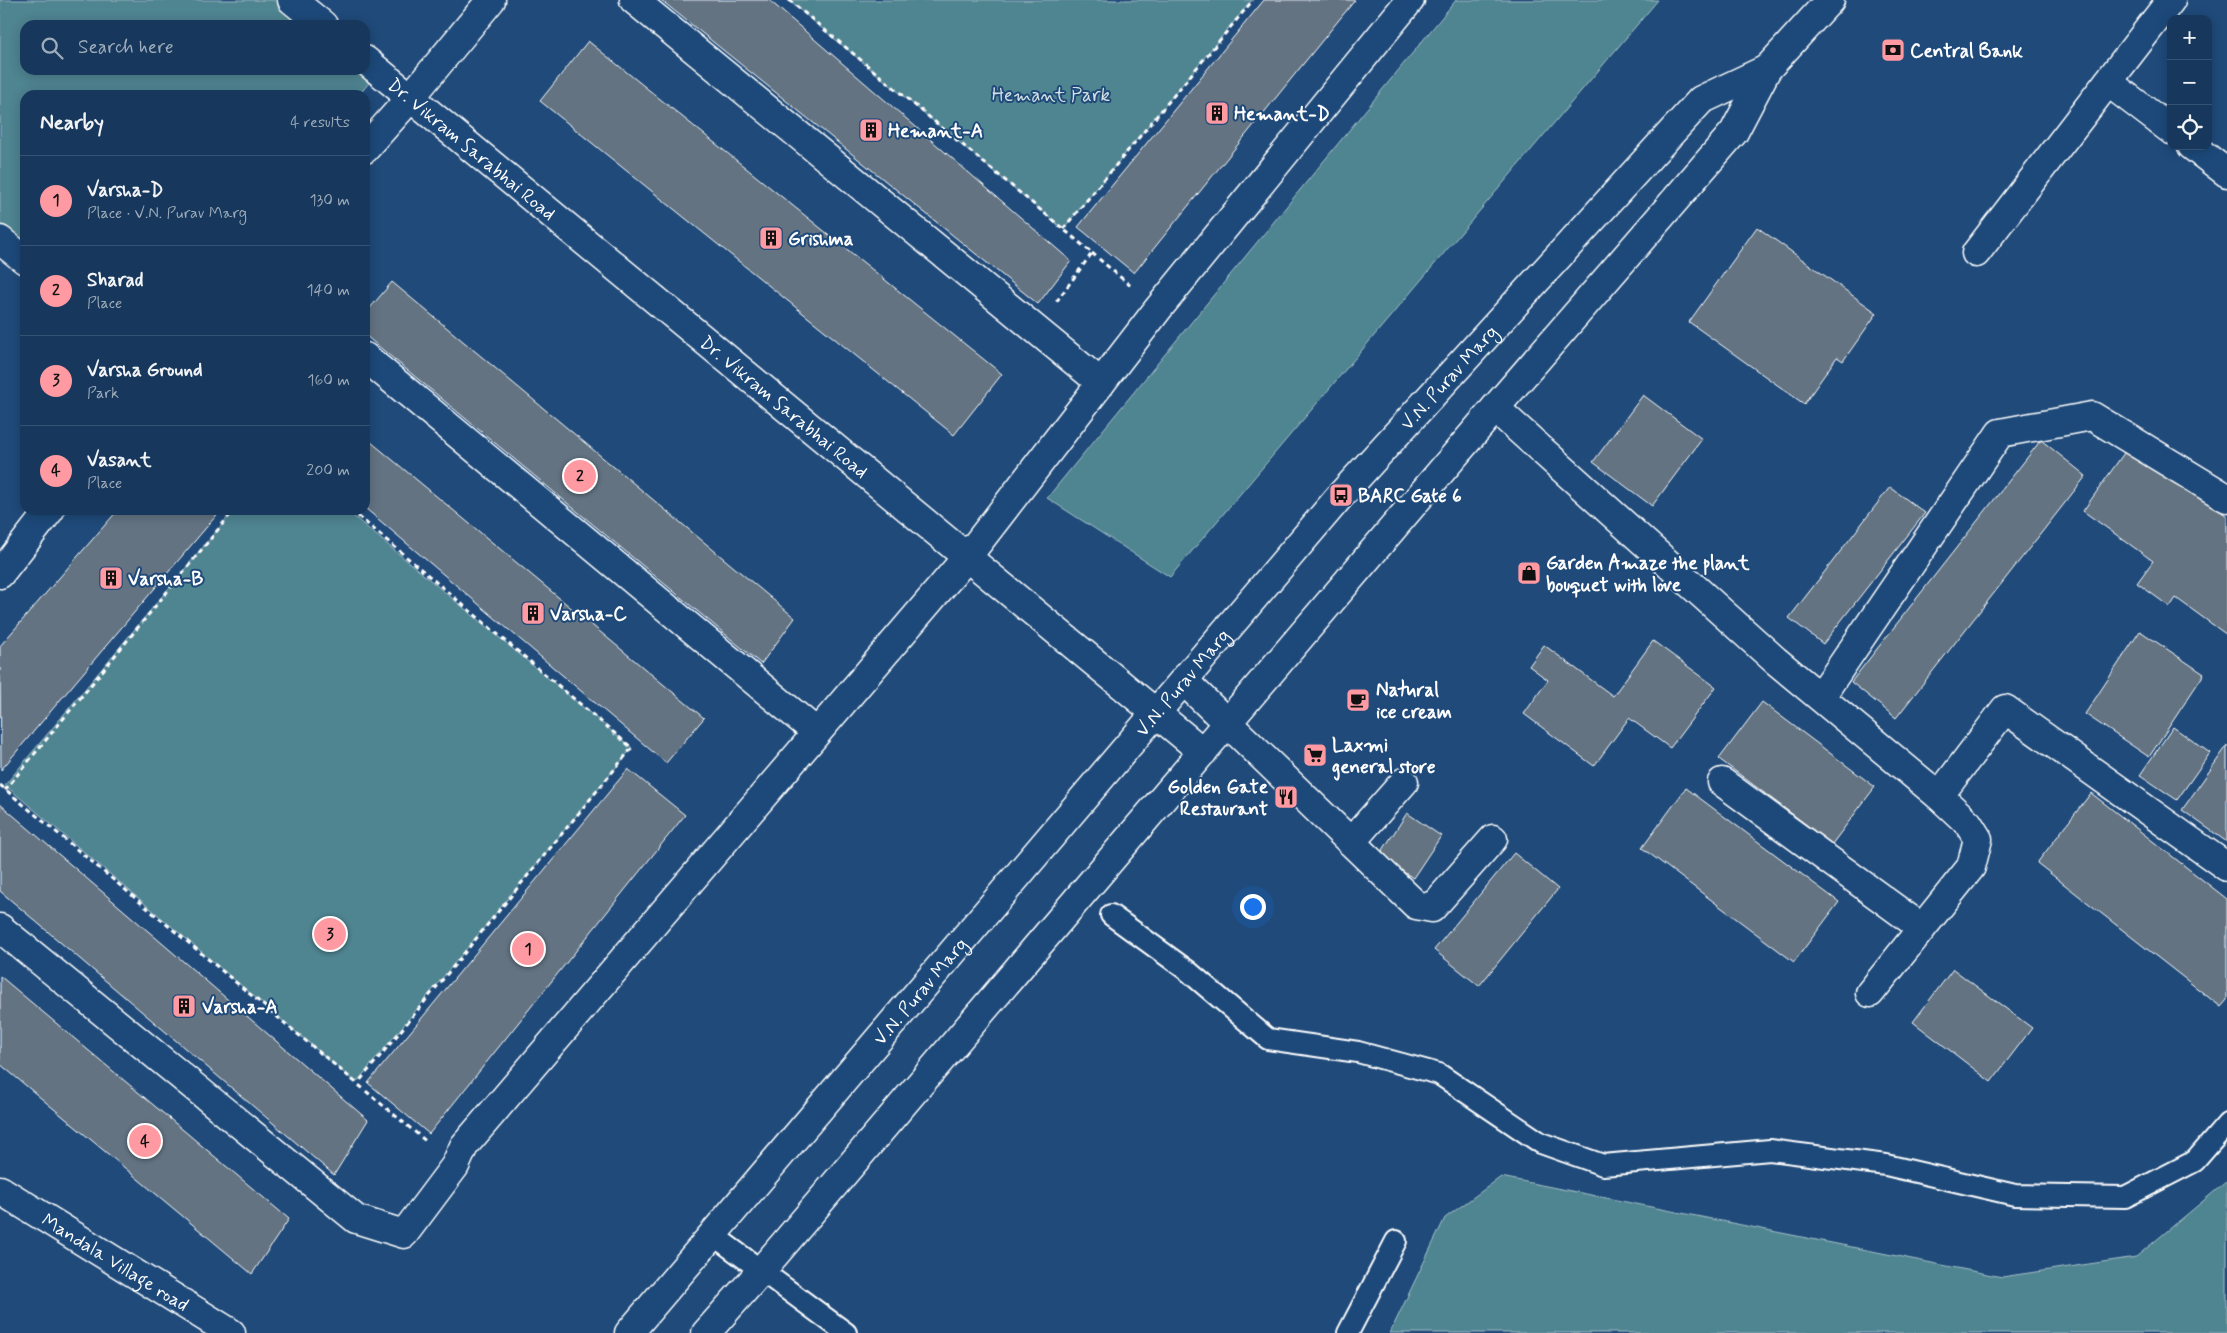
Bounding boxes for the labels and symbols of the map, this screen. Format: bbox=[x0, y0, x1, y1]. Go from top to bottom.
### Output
bank icon: Central Bank bbox=[1880, 37, 1906, 63]
place label: Central Bank bbox=[1910, 39, 2023, 64]
street label: Dr. Vikram Sarabhai Road bbox=[382, 73, 561, 227]
park label: Hemant Park bbox=[992, 83, 1111, 108]
building icon: Hemant-D bbox=[1204, 100, 1230, 126]
place label: Hemant-D bbox=[1234, 102, 1330, 127]
building icon: Hemant-A bbox=[858, 117, 884, 143]
place label: Hemant-A bbox=[888, 119, 983, 144]
building icon: Grishma bbox=[758, 225, 784, 251]
place label: Grishma bbox=[788, 227, 854, 252]
street label: V.N. Purav Marg bbox=[1395, 320, 1505, 436]
street label: Dr. Vikram Sarabhai Road bbox=[694, 331, 873, 484]
pin: 2 bbox=[564, 457, 596, 495]
bus stop icon: BARC Gate 6 bbox=[1328, 482, 1354, 508]
place label: BARC Gate 6 bbox=[1358, 484, 1462, 509]
place label: Garden Amaze the plant bouquet with love bbox=[1546, 551, 1750, 598]
shop icon: Garden Amaze the plant bouquet with love bbox=[1516, 560, 1542, 586]
building icon: Varsha-B bbox=[98, 565, 124, 591]
place label: Varsha-B bbox=[128, 567, 203, 592]
building icon: Varsha-C bbox=[520, 600, 546, 626]
place label: Varsha-C bbox=[550, 602, 627, 627]
street label: V.N. Purav Marg bbox=[1130, 624, 1237, 742]
place label: Natural ice cream bbox=[1376, 678, 1452, 725]
cafe icon: Natural ice cream bbox=[1345, 687, 1371, 713]
place label: Laxmi general store bbox=[1332, 733, 1436, 781]
supermarket icon: Laxmi general store bbox=[1302, 742, 1328, 768]
place label: Golden Gate Restaurant bbox=[1168, 775, 1269, 822]
restaurant icon: Golden Gate Restaurant bbox=[1273, 784, 1299, 810]
your location bbox=[1240, 894, 1266, 920]
pin: 3 bbox=[314, 915, 346, 953]
pin: 1 bbox=[512, 930, 544, 968]
street label: V.N. Purav Marg bbox=[868, 933, 975, 1051]
building icon: Varsha-A bbox=[171, 993, 197, 1019]
place label: Varsha-A bbox=[202, 995, 278, 1020]
pin: 4 bbox=[129, 1122, 161, 1160]
street label: Mandala Village road bbox=[37, 1208, 193, 1318]

